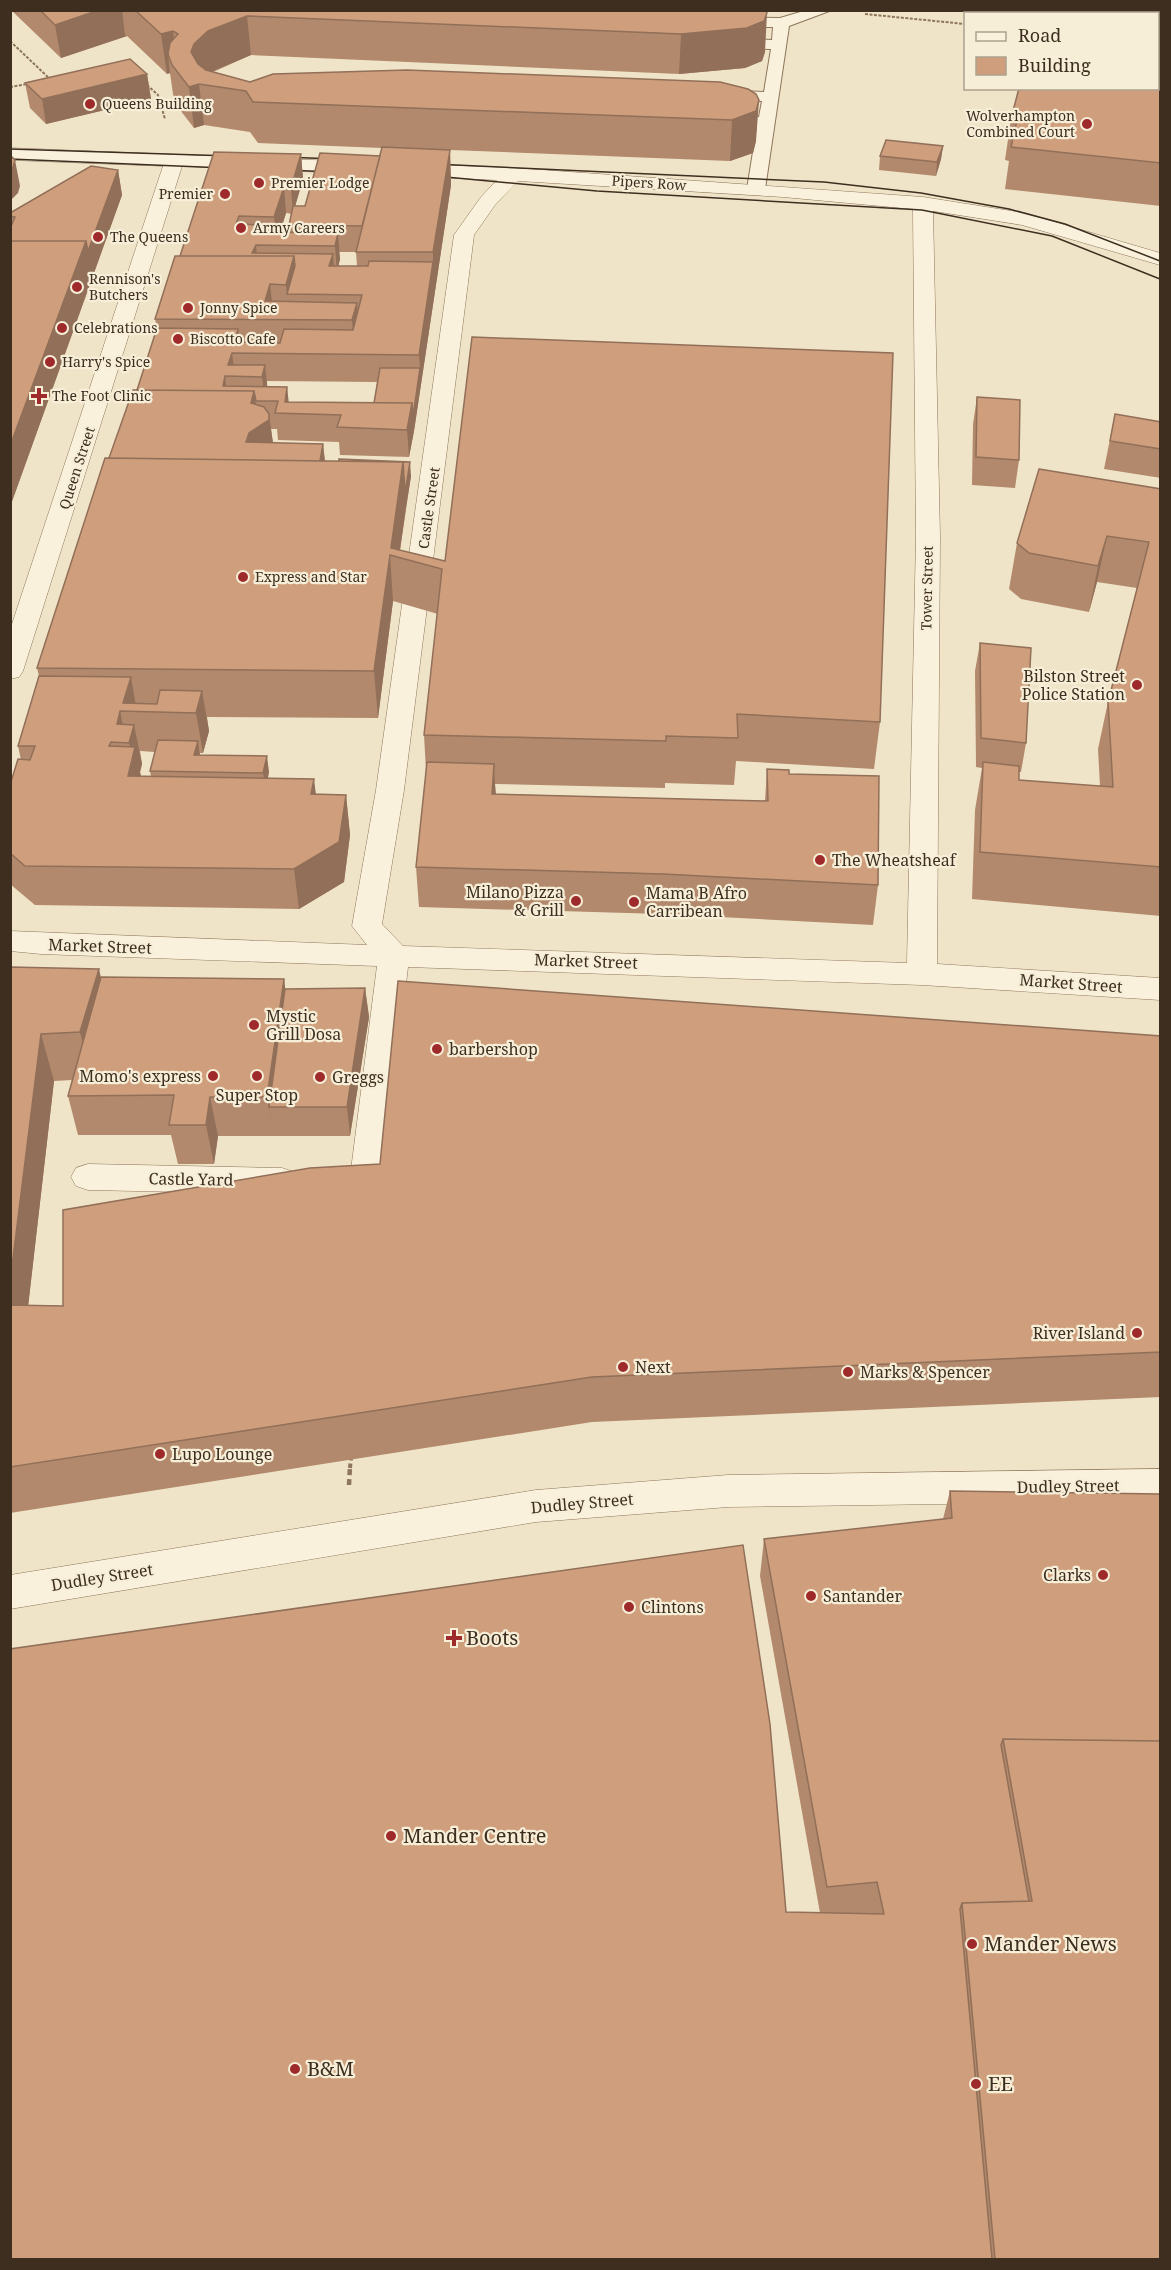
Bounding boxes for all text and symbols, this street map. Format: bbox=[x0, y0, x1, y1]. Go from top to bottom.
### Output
legend bbox=[964, 12, 1159, 90]
text: Road bbox=[1018, 23, 1061, 47]
text: Building bbox=[1018, 53, 1091, 77]
place label: Queens Building bbox=[102, 94, 212, 113]
marker: Queens Building bbox=[83, 97, 97, 111]
place label: Wolverhampton Combined Court bbox=[966, 106, 1075, 141]
marker: Wolverhampton Combined Court bbox=[1080, 117, 1094, 131]
street label: Pipers Row bbox=[611, 170, 688, 195]
place label: Premier Lodge bbox=[271, 173, 369, 192]
marker: Premier Lodge bbox=[252, 176, 266, 190]
place label: Premier bbox=[159, 184, 213, 203]
marker: Premier bbox=[218, 187, 232, 201]
place label: Army Careers bbox=[253, 218, 345, 237]
marker: Army Careers bbox=[234, 221, 248, 235]
place label: The Queens bbox=[110, 227, 188, 246]
marker: The Queens bbox=[91, 230, 105, 244]
place label: Rennison's Butchers bbox=[89, 269, 160, 304]
marker: Rennison's Butchers bbox=[70, 280, 84, 294]
place label: Jonny Spice bbox=[199, 298, 277, 317]
marker: Jonny Spice bbox=[181, 301, 195, 315]
place label: Celebrations bbox=[74, 318, 158, 337]
marker: Celebrations bbox=[55, 321, 69, 335]
place label: Biscotto Cafe bbox=[190, 329, 276, 348]
marker: Biscotto Cafe bbox=[171, 332, 185, 346]
place label: Harry's Spice bbox=[62, 352, 150, 371]
marker: Harry's Spice bbox=[43, 355, 57, 369]
place label: The Foot Clinic bbox=[52, 386, 151, 405]
marker: The Foot Clinic bbox=[30, 387, 48, 405]
street label: Queen Street bbox=[54, 424, 99, 512]
street label: Castle Street bbox=[413, 466, 444, 550]
street label: Tower Street bbox=[916, 545, 937, 631]
place label: Express and Star bbox=[255, 567, 367, 586]
marker: Express and Star bbox=[236, 570, 250, 584]
place label: Bilston Street Police Station bbox=[1022, 665, 1125, 705]
marker: Bilston Street Police Station bbox=[1130, 678, 1144, 692]
place label: The Wheatsheaf bbox=[832, 849, 958, 871]
marker: The Wheatsheaf bbox=[813, 853, 827, 867]
place label: Milano Pizza & Grill bbox=[466, 881, 564, 921]
place label: Mama B Afro Carribean bbox=[646, 882, 747, 922]
marker: Milano Pizza & Grill bbox=[569, 894, 583, 908]
marker: Mama B Afro Carribean bbox=[627, 895, 641, 909]
street label: Market Street bbox=[48, 933, 152, 959]
street label: Market Street bbox=[534, 948, 638, 974]
street label: Market Street bbox=[1019, 968, 1124, 998]
place label: Mystic Grill Dosa bbox=[266, 1005, 341, 1045]
marker: Mystic Grill Dosa bbox=[247, 1018, 261, 1032]
place label: barbershop bbox=[449, 1038, 538, 1060]
marker: barbershop bbox=[430, 1042, 444, 1056]
place label: Momo's express bbox=[79, 1065, 201, 1087]
place label: Greggs bbox=[332, 1066, 384, 1088]
marker: Momo's express bbox=[206, 1069, 220, 1083]
marker: Super Stop bbox=[250, 1069, 264, 1083]
marker: Greggs bbox=[313, 1070, 327, 1084]
place label: Super Stop bbox=[216, 1084, 298, 1106]
street label: Castle Yard bbox=[148, 1167, 234, 1191]
place label: River Island bbox=[1033, 1322, 1125, 1344]
marker: River Island bbox=[1130, 1326, 1144, 1340]
place label: Next bbox=[635, 1356, 671, 1378]
marker: Next bbox=[616, 1360, 630, 1374]
place label: Marks & Spencer bbox=[860, 1361, 990, 1383]
marker: Marks & Spencer bbox=[841, 1365, 855, 1379]
place label: Lupo Lounge bbox=[172, 1443, 272, 1465]
marker: Lupo Lounge bbox=[153, 1447, 167, 1461]
street label: Dudley Street bbox=[1016, 1474, 1120, 1498]
street label: Dudley Street bbox=[530, 1488, 635, 1518]
street label: Dudley Street bbox=[49, 1558, 155, 1596]
place label: Clarks bbox=[1043, 1564, 1091, 1586]
marker: Clarks bbox=[1096, 1568, 1110, 1582]
place label: Santander bbox=[823, 1585, 902, 1607]
marker: Santander bbox=[804, 1589, 818, 1603]
place label: Clintons bbox=[641, 1596, 704, 1618]
marker: Clintons bbox=[622, 1600, 636, 1614]
place label: Boots bbox=[466, 1624, 518, 1651]
marker: Boots bbox=[447, 1631, 461, 1645]
place label: Mander Centre bbox=[403, 1822, 547, 1849]
marker: Mander Centre bbox=[384, 1829, 398, 1843]
place label: Mander News bbox=[984, 1930, 1117, 1957]
marker: Mander News bbox=[965, 1937, 979, 1951]
place label: B&M bbox=[307, 2055, 354, 2082]
marker: B&M bbox=[288, 2062, 302, 2076]
place label: EE bbox=[988, 2070, 1013, 2097]
marker: EE bbox=[969, 2077, 983, 2091]

